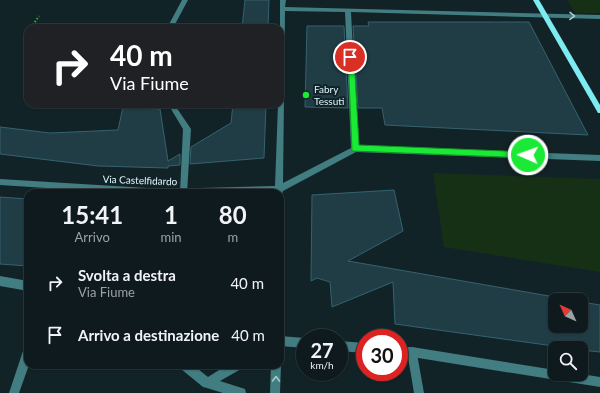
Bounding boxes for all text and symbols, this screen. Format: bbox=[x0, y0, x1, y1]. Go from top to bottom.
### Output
one-way arrow bbox=[569, 12, 575, 20]
text: 40 m bbox=[110, 38, 173, 72]
icon: right bbox=[44, 40, 96, 92]
pin bbox=[333, 40, 367, 74]
icon: arrive bbox=[339, 46, 361, 68]
text: Via Fiume bbox=[110, 72, 189, 94]
place label: Fabry Tessuti bbox=[314, 83, 344, 107]
marker: Fabry Tessuti bbox=[301, 90, 311, 100]
position arrow bbox=[507, 134, 549, 176]
street label: Via Castelfidardo bbox=[102, 173, 178, 187]
text: 15:41 bbox=[61, 200, 123, 229]
text: 1 bbox=[164, 200, 178, 229]
text: 80 bbox=[219, 200, 247, 229]
text: Arrivo bbox=[75, 229, 110, 245]
text: min bbox=[160, 229, 182, 245]
text: m bbox=[227, 229, 238, 245]
text: Svolta a destra bbox=[78, 266, 176, 284]
icon: right bbox=[44, 272, 66, 294]
text: 40 m bbox=[230, 274, 264, 292]
text: Via Fiume bbox=[78, 284, 135, 300]
north arrow bbox=[548, 293, 588, 333]
map controls bbox=[548, 293, 588, 381]
icon: arrive bbox=[44, 324, 66, 346]
text: Arrivo a destinazione bbox=[78, 326, 219, 344]
text: 40 m bbox=[231, 326, 265, 344]
speed limit sign: 30 bbox=[356, 329, 408, 381]
text: 27 bbox=[310, 338, 334, 362]
button: search bbox=[548, 341, 588, 381]
text: km/h bbox=[310, 359, 334, 371]
one-way arrow bbox=[272, 376, 280, 382]

